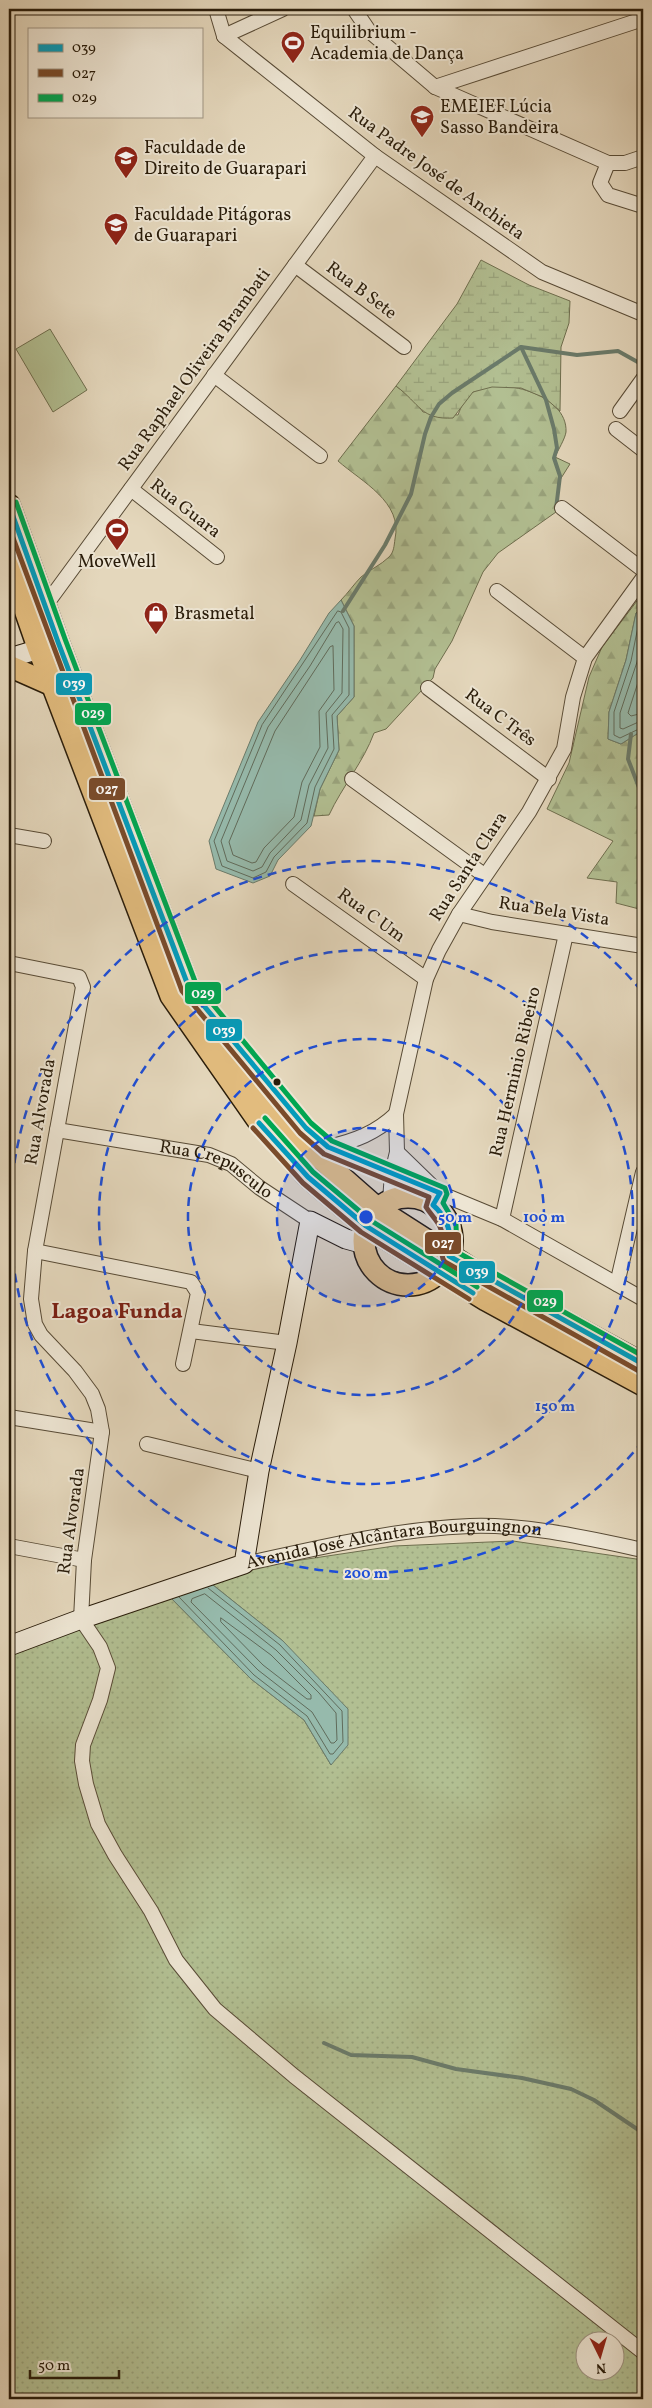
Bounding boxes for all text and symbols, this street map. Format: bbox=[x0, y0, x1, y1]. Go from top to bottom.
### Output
place label: Equilibrium - Academia de Dança bbox=[310, 21, 464, 67]
legend bbox=[28, 28, 202, 118]
sports icon: Equilibrium - Academia de Dança bbox=[280, 30, 306, 64]
text: 039 bbox=[72, 38, 96, 59]
text: 027 bbox=[72, 64, 96, 85]
text: 029 bbox=[72, 88, 97, 109]
place label: EMEIEF Lúcia Sasso Bandeira bbox=[440, 95, 559, 141]
street label: Rua Padre José de Anchieta bbox=[343, 101, 529, 247]
school or university icon: EMEIEF Lúcia Sasso Bandeira bbox=[409, 104, 435, 138]
place label: Faculdade de Direito de Guarapari bbox=[144, 136, 307, 182]
school or university icon: Faculdade de Direito de Guarapari bbox=[113, 145, 139, 179]
place label: Faculdade Pitágoras de Guarapari bbox=[134, 203, 291, 249]
school or university icon: Faculdade Pitágoras de Guarapari bbox=[103, 212, 129, 246]
street label: Rua B Sete bbox=[320, 256, 402, 326]
street label: Rua Raphael Oliveira Brambati bbox=[113, 264, 277, 476]
street label: Rua Guara bbox=[144, 473, 226, 545]
sports icon: MoveWell bbox=[104, 517, 130, 551]
place label: MoveWell bbox=[78, 550, 156, 575]
shop icon: Brasmetal bbox=[143, 601, 169, 635]
place label: Brasmetal bbox=[174, 602, 255, 627]
line badge: 039 bbox=[55, 672, 93, 696]
text: 039 bbox=[62, 675, 86, 694]
street label: Rua C Três bbox=[459, 683, 541, 753]
line badge: 029 bbox=[74, 702, 112, 726]
text: 029 bbox=[81, 705, 105, 724]
line badge: 027 bbox=[88, 777, 126, 801]
text: 027 bbox=[96, 781, 119, 800]
street label: Rua Santa Clara bbox=[424, 807, 514, 927]
street label: Rua C Um bbox=[332, 883, 410, 949]
street label: Rua Bela Vista bbox=[497, 891, 611, 933]
line badge: 029 bbox=[184, 981, 222, 1005]
street label: Rua Herminio Ribeiro bbox=[484, 984, 548, 1160]
text: 029 bbox=[191, 985, 215, 1004]
line badge: 039 bbox=[205, 1018, 243, 1042]
text: 039 bbox=[212, 1022, 236, 1041]
street label: Rua Alvorada bbox=[19, 1057, 63, 1167]
unlabelled marker bbox=[272, 1077, 282, 1087]
street label: Rua Crepusculo bbox=[157, 1135, 277, 1205]
centre of rings bbox=[357, 1208, 375, 1226]
text: 50 m bbox=[438, 1208, 472, 1229]
text: 100 m bbox=[523, 1208, 566, 1229]
line badge: 027 bbox=[424, 1231, 462, 1255]
text: 027 bbox=[432, 1235, 455, 1254]
line badge: 039 bbox=[458, 1260, 496, 1284]
text: 039 bbox=[465, 1263, 489, 1282]
line badge: 029 bbox=[526, 1289, 564, 1313]
text: 029 bbox=[533, 1293, 557, 1312]
district label: Lagoa Funda bbox=[51, 1297, 183, 1328]
text: 150 m bbox=[535, 1397, 575, 1418]
street label: Rua Alvorada bbox=[52, 1466, 92, 1576]
street label: Avenida José Alcântara Bourguingnon bbox=[244, 1513, 544, 1576]
text: 200 m bbox=[344, 1564, 388, 1585]
north arrow bbox=[574, 2330, 624, 2380]
scale bar bbox=[30, 2348, 119, 2380]
text: 50 m bbox=[38, 2356, 70, 2377]
text: N bbox=[595, 2358, 607, 2377]

